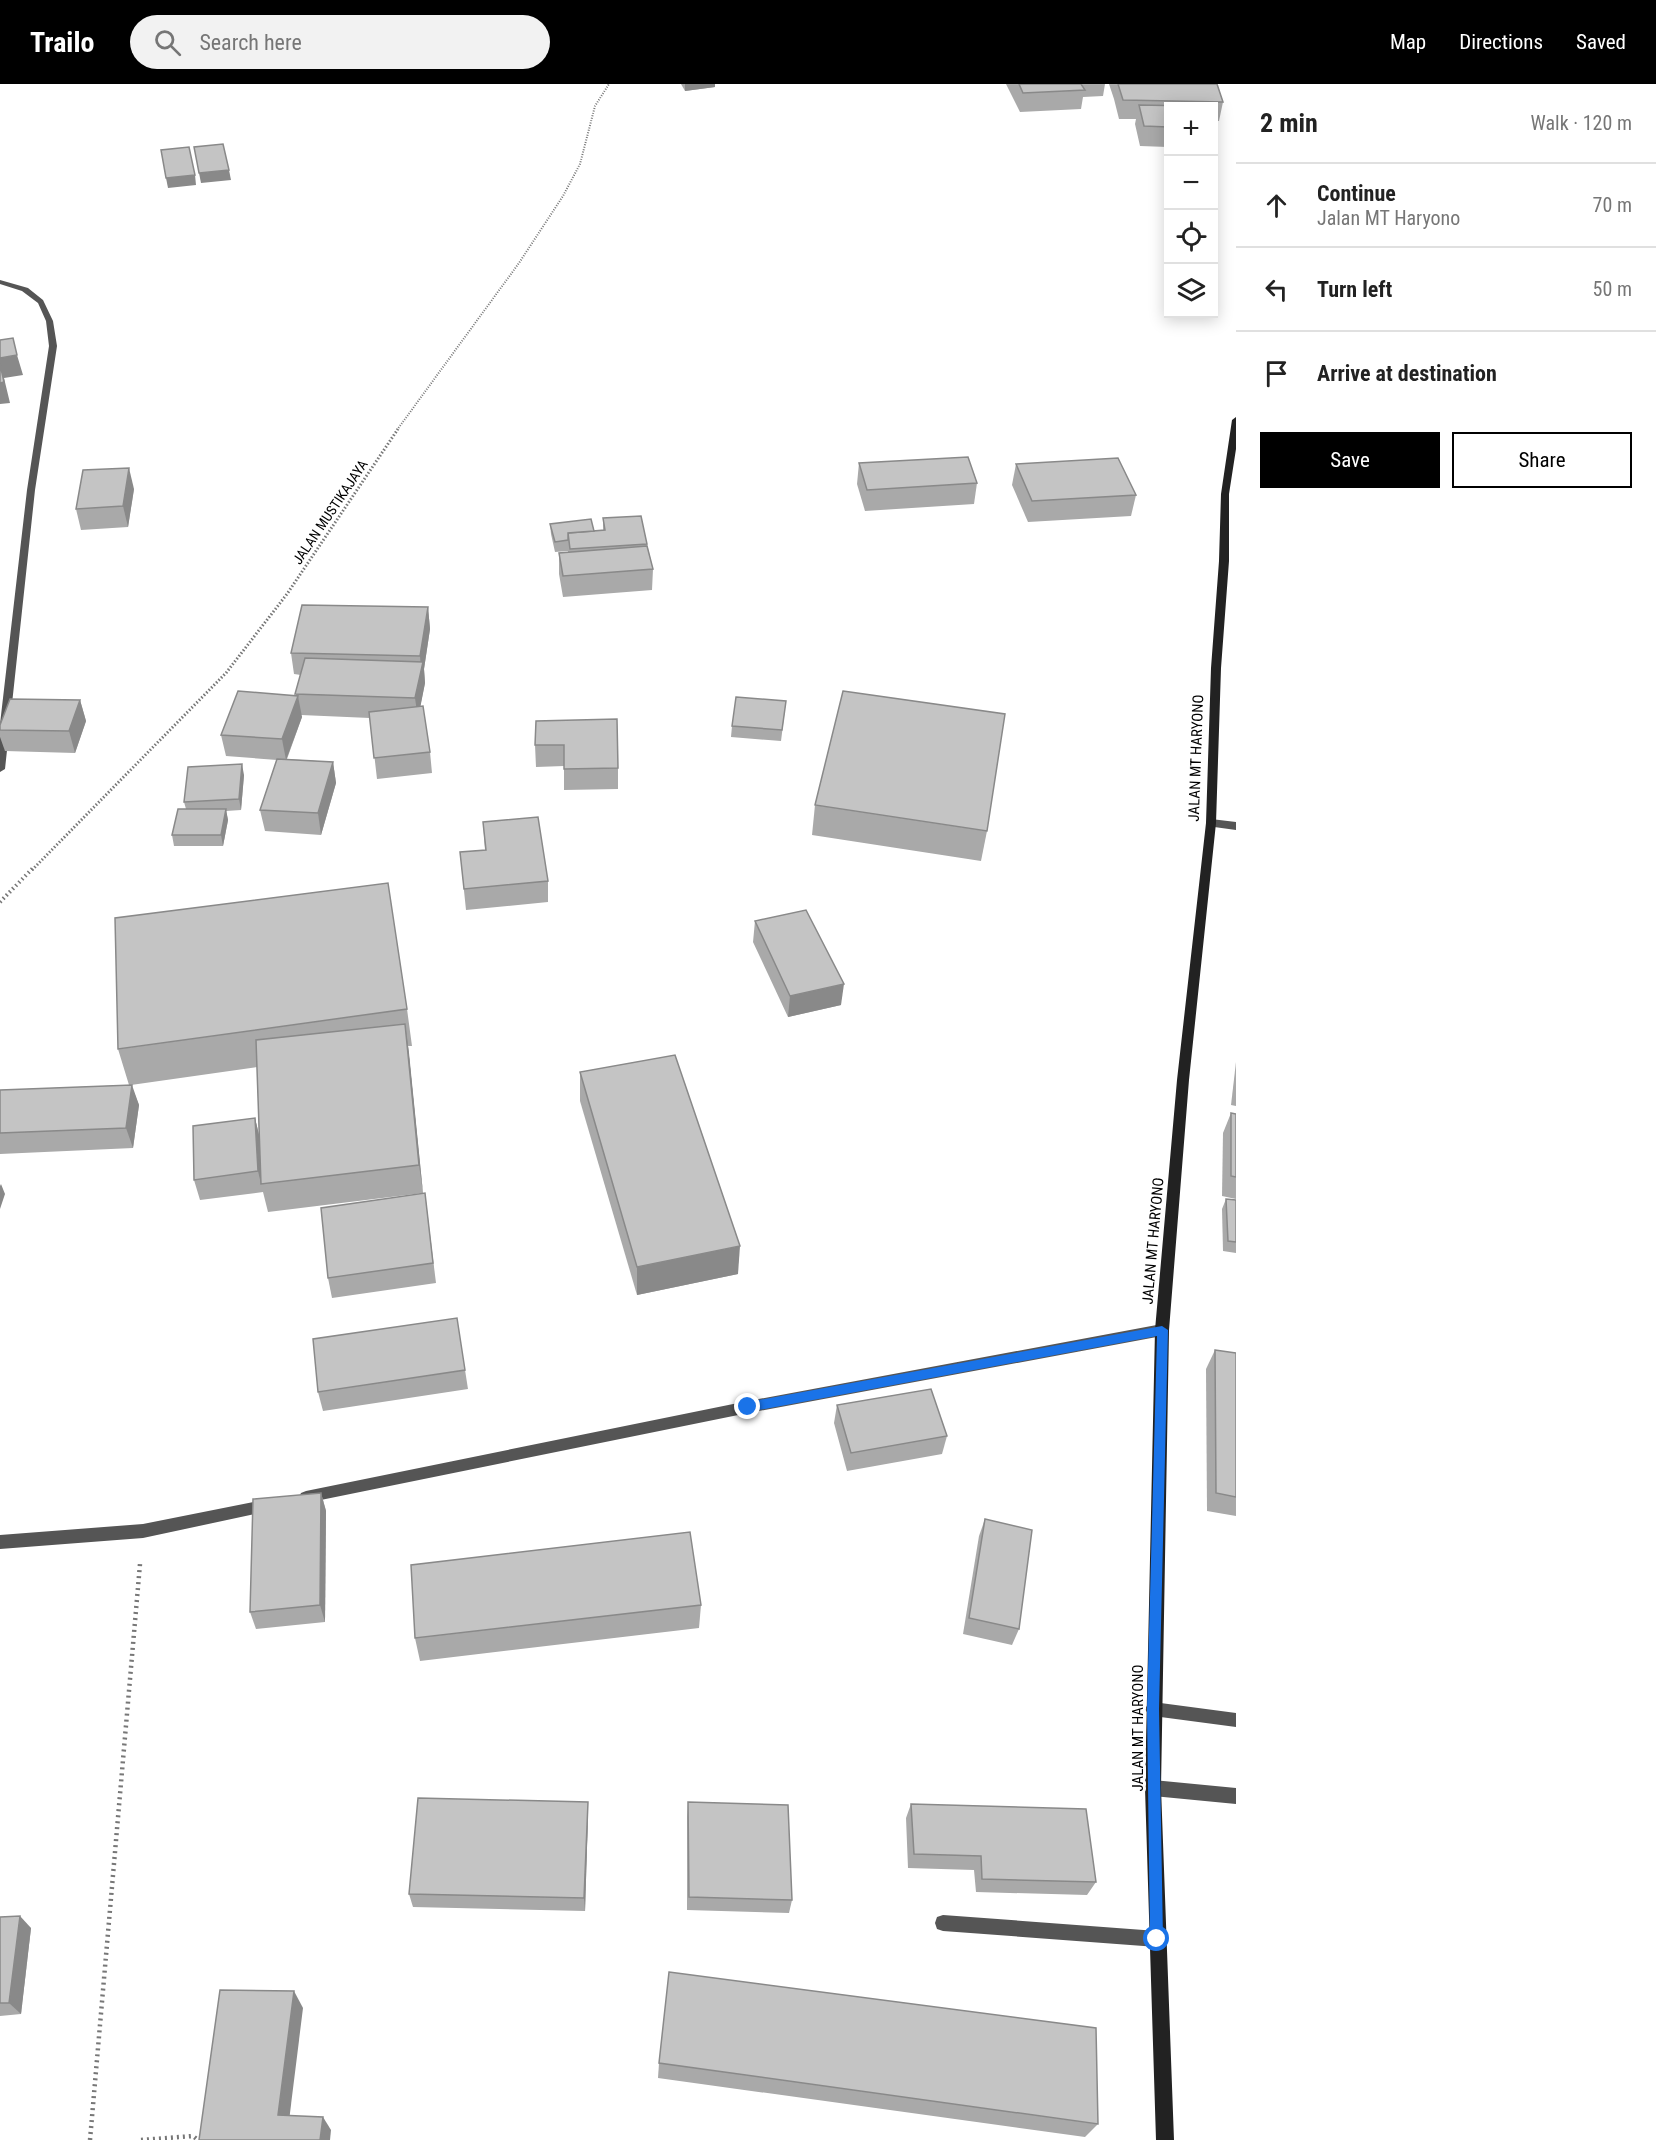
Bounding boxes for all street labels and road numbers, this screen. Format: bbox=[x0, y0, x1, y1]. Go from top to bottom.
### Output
street label: JALAN MUSTIKAJAYA bbox=[289, 457, 371, 567]
street label: JALAN MT HARYONO bbox=[1185, 694, 1207, 822]
street label: JALAN MT HARYONO bbox=[1138, 1177, 1168, 1305]
street label: JALAN MT HARYONO bbox=[1129, 1664, 1147, 1792]

